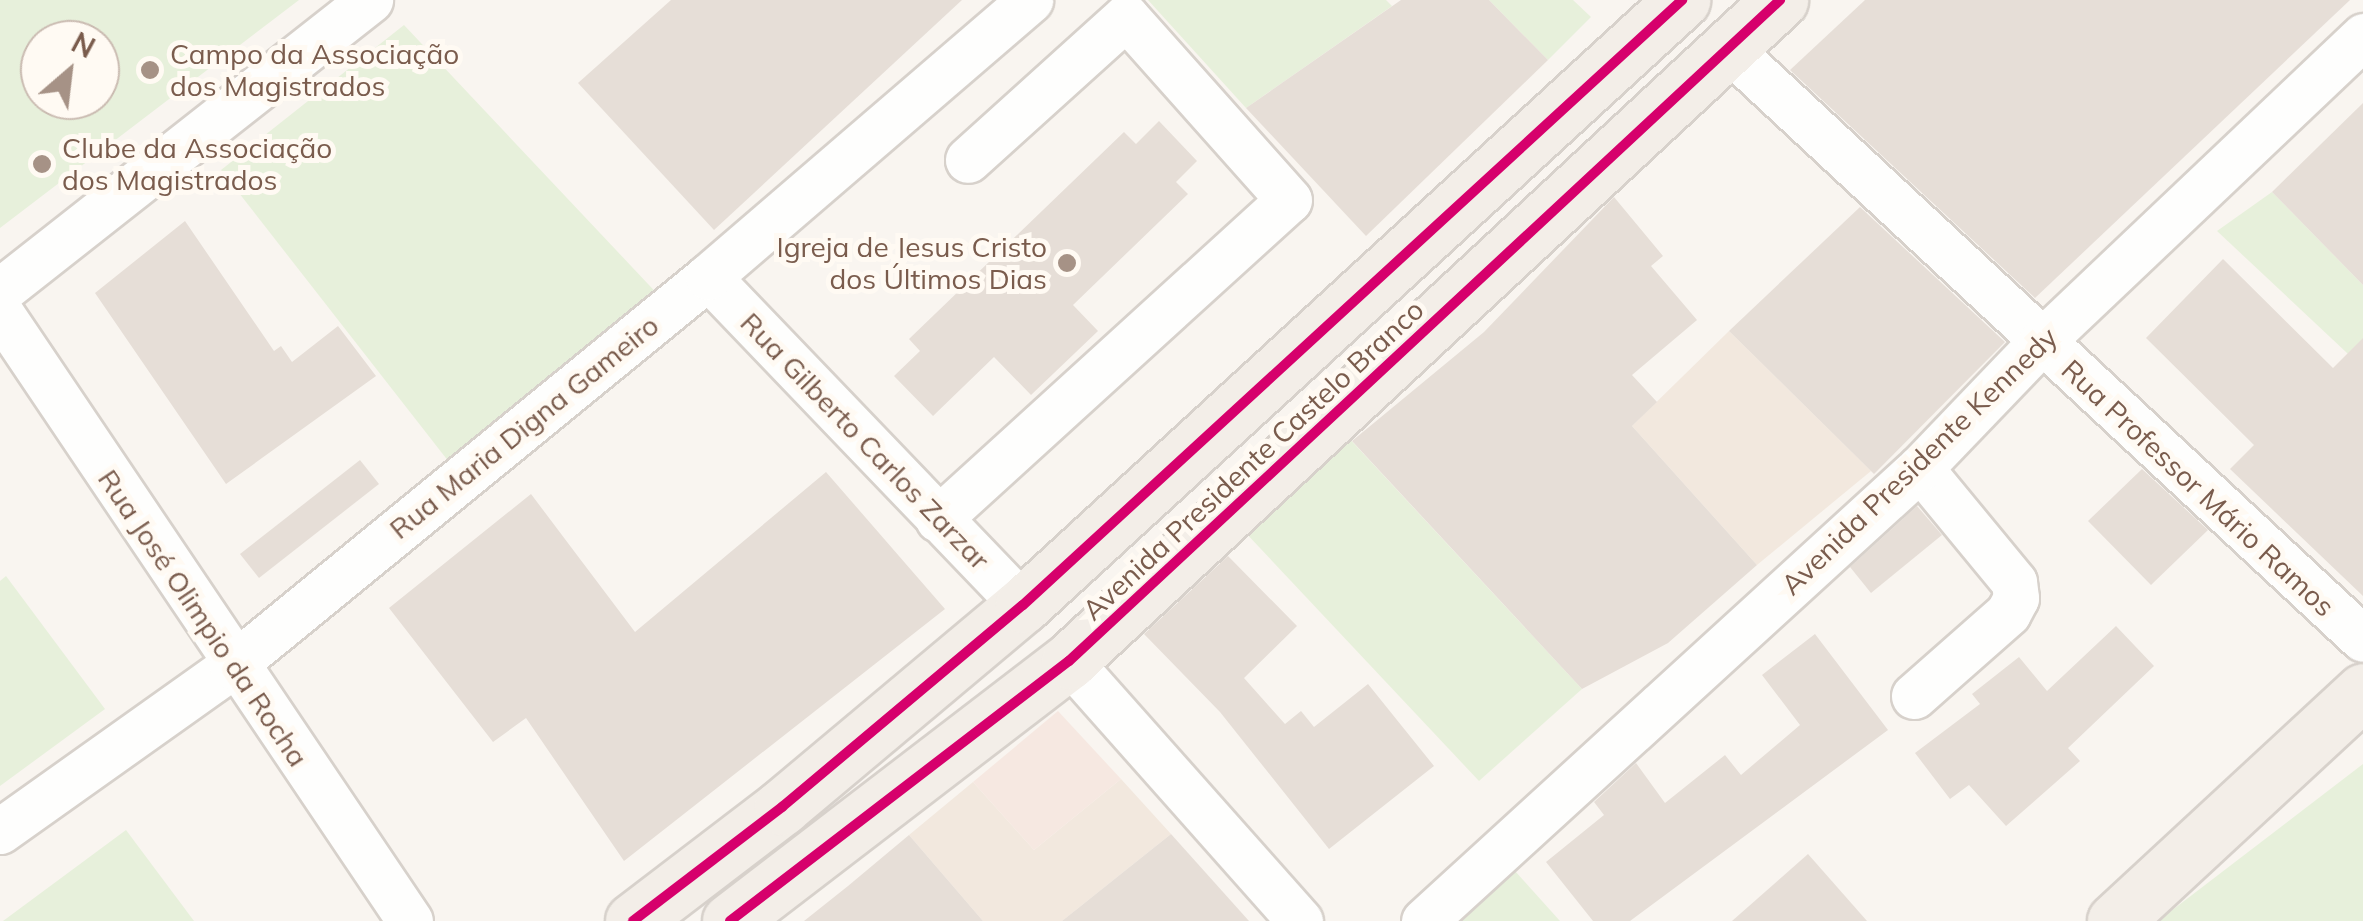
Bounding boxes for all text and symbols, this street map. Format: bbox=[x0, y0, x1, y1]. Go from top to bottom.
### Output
north arrow bbox=[20, 20, 120, 120]
text: N bbox=[66, 24, 101, 65]
place label: Campo da Associação dos Magistrados bbox=[170, 37, 459, 103]
marker: Campo da Associação dos Magistrados bbox=[139, 59, 161, 81]
place label: Clube da Associação dos Magistrados bbox=[62, 131, 332, 197]
marker: Clube da Associação dos Magistrados bbox=[31, 153, 53, 175]
place label: Igreja de Jesus Cristo dos Últimos Dias bbox=[776, 230, 1047, 296]
marker: Igreja de Jesus Cristo dos Últimos Dias bbox=[1056, 252, 1078, 274]
street label: Avenida Presidente Castelo Branco bbox=[1076, 293, 1430, 627]
street label: Rua Gilberto Carlos Zarzar bbox=[734, 306, 996, 576]
street label: Rua Maria Digna Gameiro bbox=[383, 308, 665, 546]
street label: Avenida Presidente Kennedy bbox=[1774, 320, 2064, 602]
street label: Rua Professor Mário Ramos bbox=[2055, 353, 2341, 623]
street label: Rua José Olimpio da Rocha bbox=[91, 463, 315, 773]

